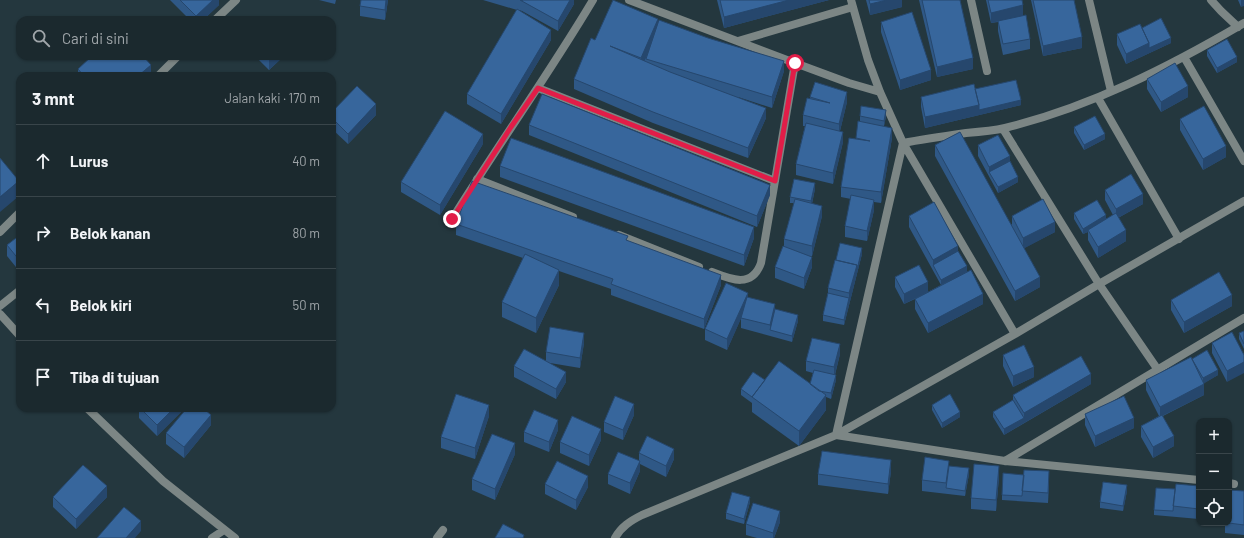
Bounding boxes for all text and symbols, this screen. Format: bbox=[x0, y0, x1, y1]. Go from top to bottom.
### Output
search box bbox=[16, 16, 336, 60]
icon: search bbox=[30, 27, 52, 49]
text: Cari di sini bbox=[62, 29, 129, 47]
route start bbox=[786, 54, 804, 72]
text: 3 mnt bbox=[32, 88, 75, 108]
text: Jalan kaki · 170 m bbox=[224, 90, 320, 106]
icon: ahead bbox=[32, 150, 54, 172]
text: Lurus bbox=[70, 152, 108, 170]
text: 40 m bbox=[292, 153, 320, 169]
route end bbox=[443, 210, 461, 228]
icon: right bbox=[32, 222, 54, 244]
text: Belok kanan bbox=[70, 224, 150, 242]
text: 80 m bbox=[293, 225, 320, 241]
icon: left bbox=[32, 294, 54, 316]
text: Belok kiri bbox=[70, 296, 132, 314]
text: 50 m bbox=[293, 297, 320, 313]
icon: arrive bbox=[32, 366, 54, 388]
text: Tiba di tujuan bbox=[70, 368, 159, 386]
map controls bbox=[1196, 418, 1232, 526]
button: + bbox=[1196, 418, 1232, 454]
button: − bbox=[1196, 454, 1232, 490]
button: locate bbox=[1196, 490, 1232, 526]

